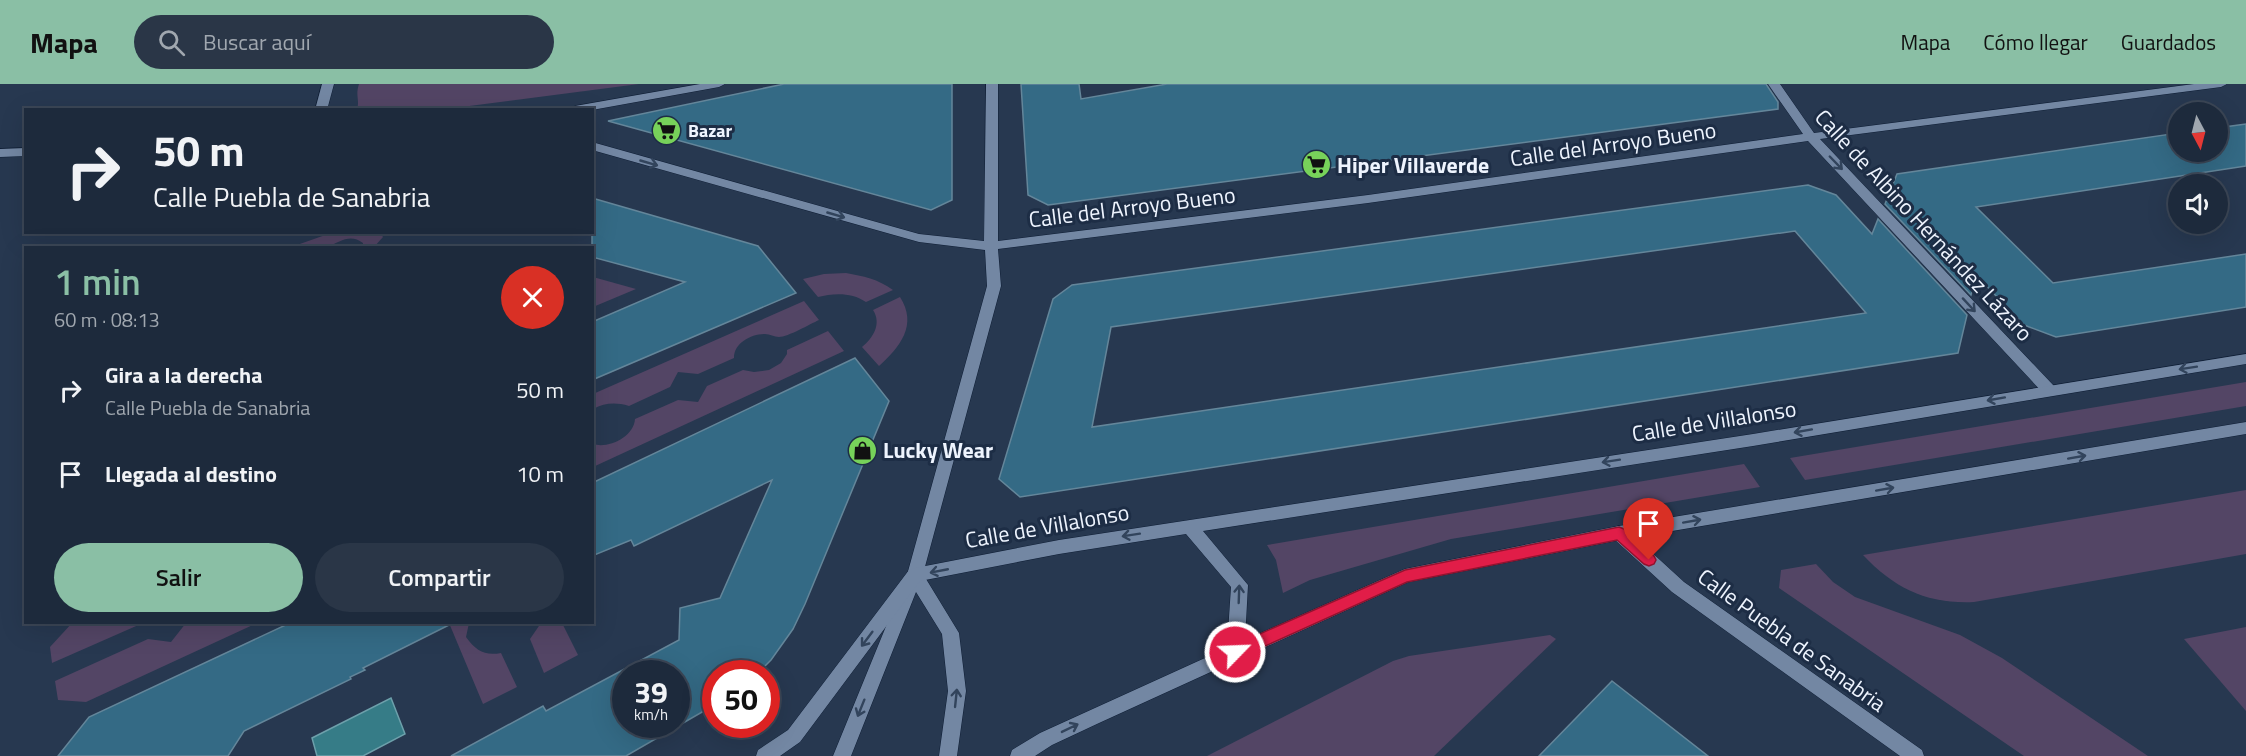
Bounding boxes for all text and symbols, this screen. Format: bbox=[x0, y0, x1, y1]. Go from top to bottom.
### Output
search box bbox=[134, 15, 554, 69]
text: Mapa bbox=[30, 21, 98, 64]
text: Buscar aquí bbox=[203, 25, 311, 59]
icon: search bbox=[155, 26, 188, 59]
text: Mapa bbox=[1901, 26, 1950, 58]
text: Cómo llegar bbox=[1983, 26, 2088, 58]
text: Guardados bbox=[2121, 26, 2216, 58]
street label: Calle de Albino Hernández Lázaro bbox=[1807, 101, 2041, 349]
north arrow bbox=[2168, 102, 2228, 162]
map controls bbox=[2168, 102, 2228, 234]
street label: Calle del Arroyo Bueno bbox=[1508, 113, 1718, 175]
supermarket icon: Bazar bbox=[651, 115, 683, 147]
place label: Bazar bbox=[688, 117, 733, 144]
text: 50 m bbox=[153, 118, 245, 182]
icon: right bbox=[54, 132, 132, 210]
place label: Hiper Villaverde bbox=[1337, 148, 1489, 182]
supermarket icon: Hiper Villaverde bbox=[1300, 149, 1332, 181]
one-way arrow bbox=[1828, 155, 1842, 170]
one-way arrow bbox=[639, 157, 658, 169]
button: sound bbox=[2168, 174, 2228, 234]
text: Calle Puebla de Sanabria bbox=[153, 176, 430, 217]
street label: Calle del Arroyo Bueno bbox=[1027, 177, 1237, 237]
one-way arrow bbox=[827, 210, 846, 221]
text: 1 min bbox=[54, 254, 141, 309]
button: close bbox=[501, 266, 564, 329]
one-way arrow bbox=[1962, 297, 1976, 312]
text: 60 m · 08:13 bbox=[54, 304, 160, 335]
text: Gira a la derecha bbox=[105, 358, 262, 392]
one-way arrow bbox=[2179, 362, 2199, 373]
text: 50 m bbox=[516, 373, 564, 407]
icon: right bbox=[54, 374, 87, 407]
street label: Calle de Villalonso bbox=[1629, 391, 1799, 451]
text: Calle Puebla de Sanabria bbox=[105, 392, 310, 423]
one-way arrow bbox=[1986, 394, 2006, 405]
one-way arrow bbox=[1794, 426, 1814, 437]
place label: Lucky Wear bbox=[883, 433, 993, 467]
shop icon: Lucky Wear bbox=[846, 434, 878, 466]
one-way arrow bbox=[2067, 451, 2086, 462]
one-way arrow bbox=[1601, 456, 1621, 467]
text: Llegada al destino bbox=[105, 457, 277, 491]
text: 10 m bbox=[516, 457, 564, 491]
icon: arrive bbox=[54, 458, 87, 491]
one-way arrow bbox=[1874, 483, 1894, 494]
street label: Calle de Villalonso bbox=[962, 495, 1132, 557]
pin bbox=[1623, 498, 1674, 560]
icon: arrive bbox=[1632, 507, 1665, 540]
one-way arrow bbox=[1682, 515, 1702, 526]
one-way arrow bbox=[1122, 530, 1142, 541]
button: Salir bbox=[54, 543, 303, 612]
button: Compartir bbox=[315, 543, 564, 612]
street label: Calle Puebla de Sanabria bbox=[1691, 560, 1893, 720]
one-way arrow bbox=[930, 565, 949, 577]
one-way arrow bbox=[1233, 585, 1245, 604]
position arrow bbox=[1203, 620, 1267, 684]
one-way arrow bbox=[861, 631, 874, 647]
speed limit sign: 50 bbox=[702, 660, 780, 738]
text: 39 bbox=[634, 669, 668, 715]
one-way arrow bbox=[951, 689, 962, 709]
one-way arrow bbox=[855, 698, 866, 716]
text: km/h bbox=[634, 703, 668, 726]
one-way arrow bbox=[1061, 721, 1079, 733]

